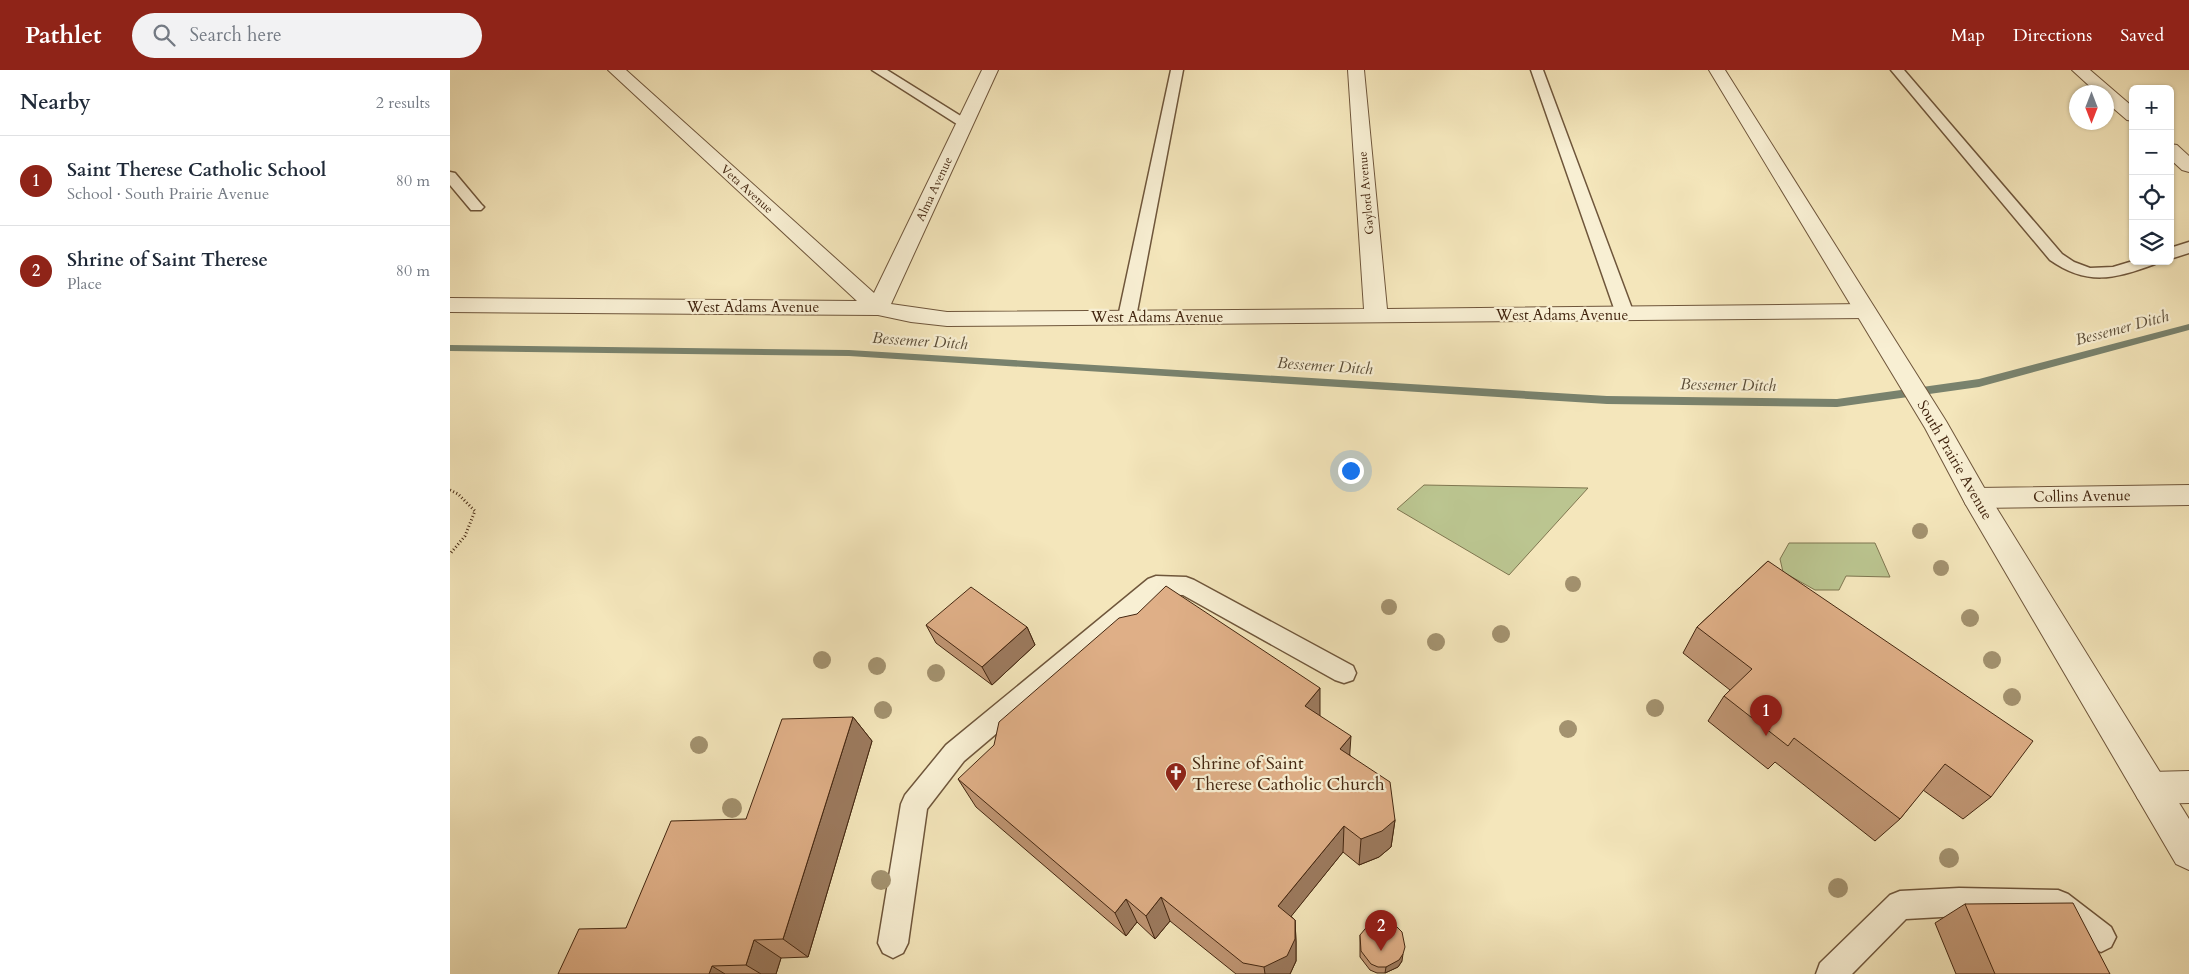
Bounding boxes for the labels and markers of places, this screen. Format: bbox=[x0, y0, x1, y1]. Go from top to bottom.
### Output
pin: 1 bbox=[1750, 695, 1782, 736]
place label: Shrine of Saint Therese Catholic Church bbox=[1192, 751, 1385, 797]
church icon: Shrine of Saint Therese Catholic Church bbox=[1164, 761, 1188, 792]
pin: 2 bbox=[1365, 910, 1397, 951]

